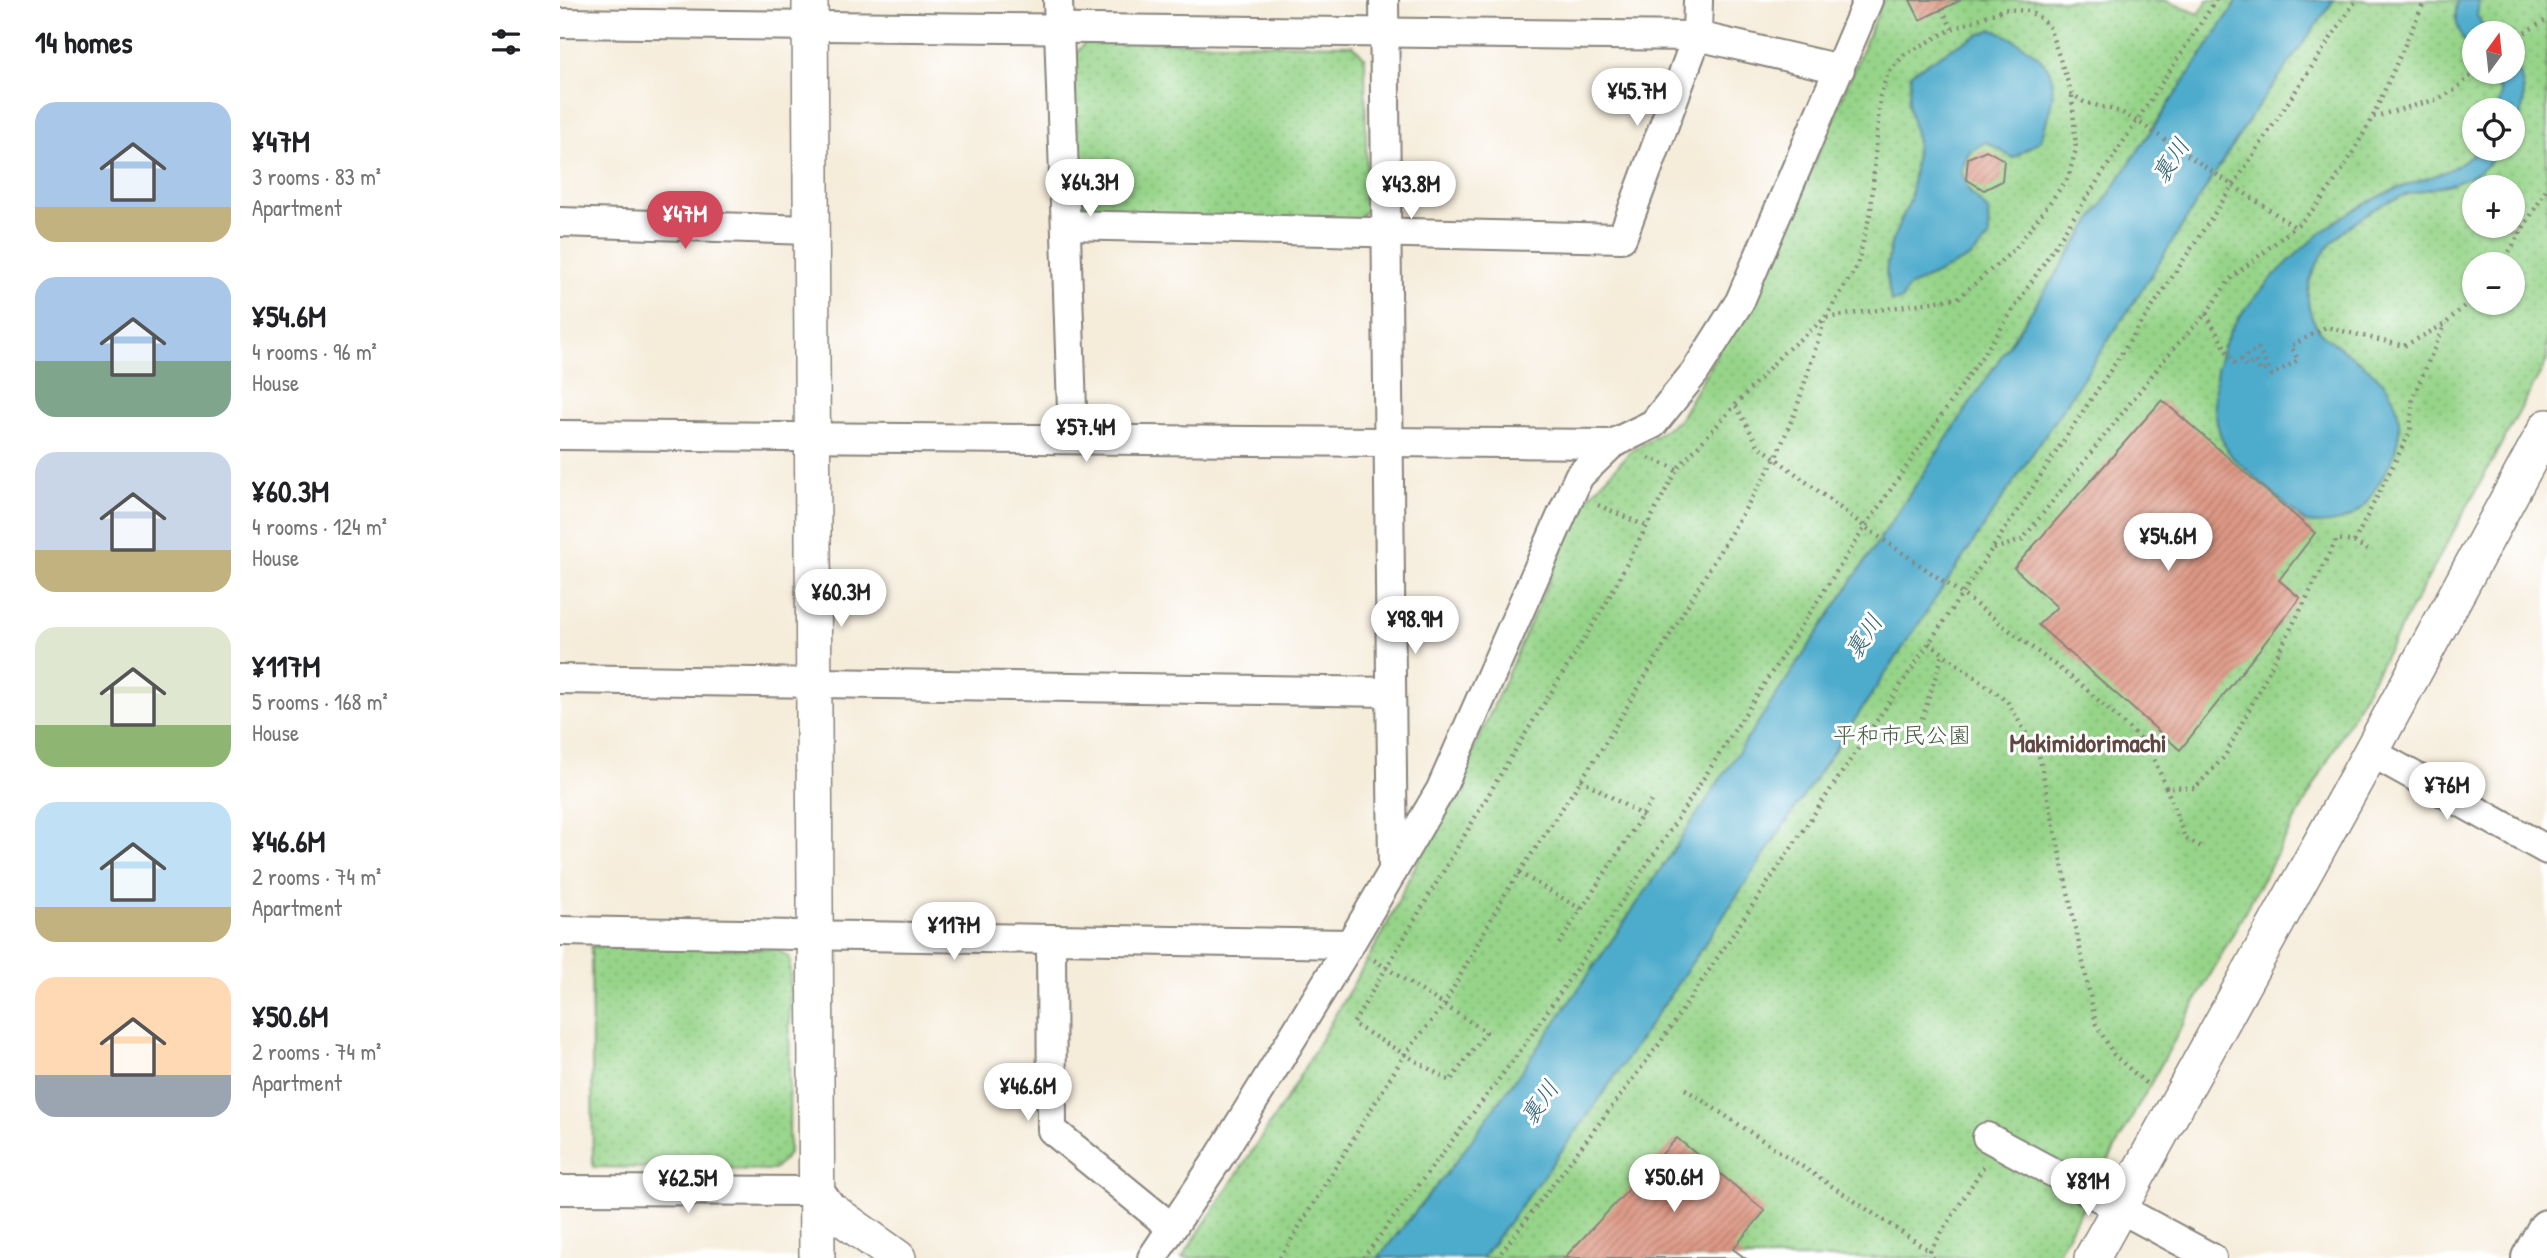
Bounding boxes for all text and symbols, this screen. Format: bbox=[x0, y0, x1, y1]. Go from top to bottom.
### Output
north arrow bbox=[2462, 21, 2525, 84]
map controls bbox=[2462, 21, 2525, 315]
text: 14 homes bbox=[35, 22, 133, 62]
icon: filters bbox=[487, 23, 525, 61]
pin: ¥45.7M bbox=[1580, 68, 1694, 128]
text: ¥45.7M bbox=[1607, 75, 1667, 106]
button: locate bbox=[2462, 98, 2525, 161]
text: ¥47M bbox=[252, 121, 310, 161]
icon: home bbox=[91, 130, 175, 214]
water label: 裏川 bbox=[2144, 131, 2196, 189]
pin: ¥64.3M bbox=[1033, 160, 1147, 219]
text: 3 rooms · 83 m² bbox=[252, 161, 381, 192]
pin: ¥43.8M bbox=[1354, 162, 1468, 221]
text: ¥64.3M bbox=[1061, 166, 1119, 197]
text: ¥43.8M bbox=[1382, 168, 1440, 199]
button: + bbox=[2462, 175, 2525, 238]
pin: ¥47M bbox=[644, 191, 726, 251]
text: Apartment bbox=[252, 192, 342, 223]
text: ¥47M bbox=[663, 198, 707, 229]
button: − bbox=[2462, 252, 2525, 315]
text: ¥54.6M bbox=[252, 296, 326, 336]
icon: home bbox=[91, 305, 175, 389]
text: 4 rooms · 96 m² bbox=[252, 336, 377, 367]
text: House bbox=[252, 367, 299, 398]
pin: ¥57.4M bbox=[1029, 405, 1143, 464]
text: ¥57.4M bbox=[1056, 411, 1116, 442]
text: ¥60.3M bbox=[252, 471, 329, 511]
icon: home bbox=[91, 480, 175, 564]
text: 4 rooms · 124 m² bbox=[252, 511, 387, 542]
pin: ¥54.6M bbox=[2111, 514, 2225, 573]
text: ¥54.6M bbox=[2140, 520, 2196, 551]
text: House bbox=[252, 542, 299, 573]
pin: ¥60.3M bbox=[784, 570, 898, 629]
text: ¥60.3M bbox=[811, 576, 871, 607]
pin: ¥98.9M bbox=[1358, 596, 1472, 656]
text: ¥98.9M bbox=[1387, 603, 1443, 634]
water label: 裏川 bbox=[1837, 607, 1889, 665]
text: ¥117M bbox=[252, 646, 320, 686]
icon: home bbox=[91, 655, 175, 739]
text: 5 rooms · 168 m² bbox=[252, 686, 388, 717]
text: House bbox=[252, 717, 299, 748]
park label: 平和市民公園 bbox=[1833, 719, 1971, 750]
district label: Makimidorimachi bbox=[2010, 725, 2166, 760]
pin: ¥76M bbox=[2406, 762, 2488, 822]
text: ¥76M bbox=[2425, 769, 2469, 800]
text: ¥46.6M bbox=[252, 821, 325, 861]
icon: home bbox=[91, 830, 175, 914]
text: 2 rooms · 74 m² bbox=[252, 861, 381, 892]
text: Apartment bbox=[252, 892, 342, 923]
pin: ¥117M bbox=[905, 902, 1003, 962]
text: ¥117M bbox=[928, 909, 980, 940]
text: ¥50.6M bbox=[252, 996, 328, 1036]
icon: home bbox=[91, 1005, 175, 1089]
text: 2 rooms · 74 m² bbox=[252, 1036, 381, 1067]
pin: ¥46.6M bbox=[971, 1064, 1085, 1123]
text: Apartment bbox=[252, 1067, 342, 1098]
text: ¥46.6M bbox=[1000, 1070, 1056, 1101]
water label: 裏川 bbox=[1512, 1073, 1566, 1131]
pin: ¥50.6M bbox=[1617, 1154, 1731, 1214]
pin: ¥62.5M bbox=[631, 1156, 745, 1215]
pin: ¥81M bbox=[2047, 1158, 2129, 1218]
text: ¥50.6M bbox=[1645, 1161, 1703, 1192]
text: ¥62.5M bbox=[659, 1162, 717, 1193]
text: ¥81M bbox=[2067, 1165, 2109, 1196]

